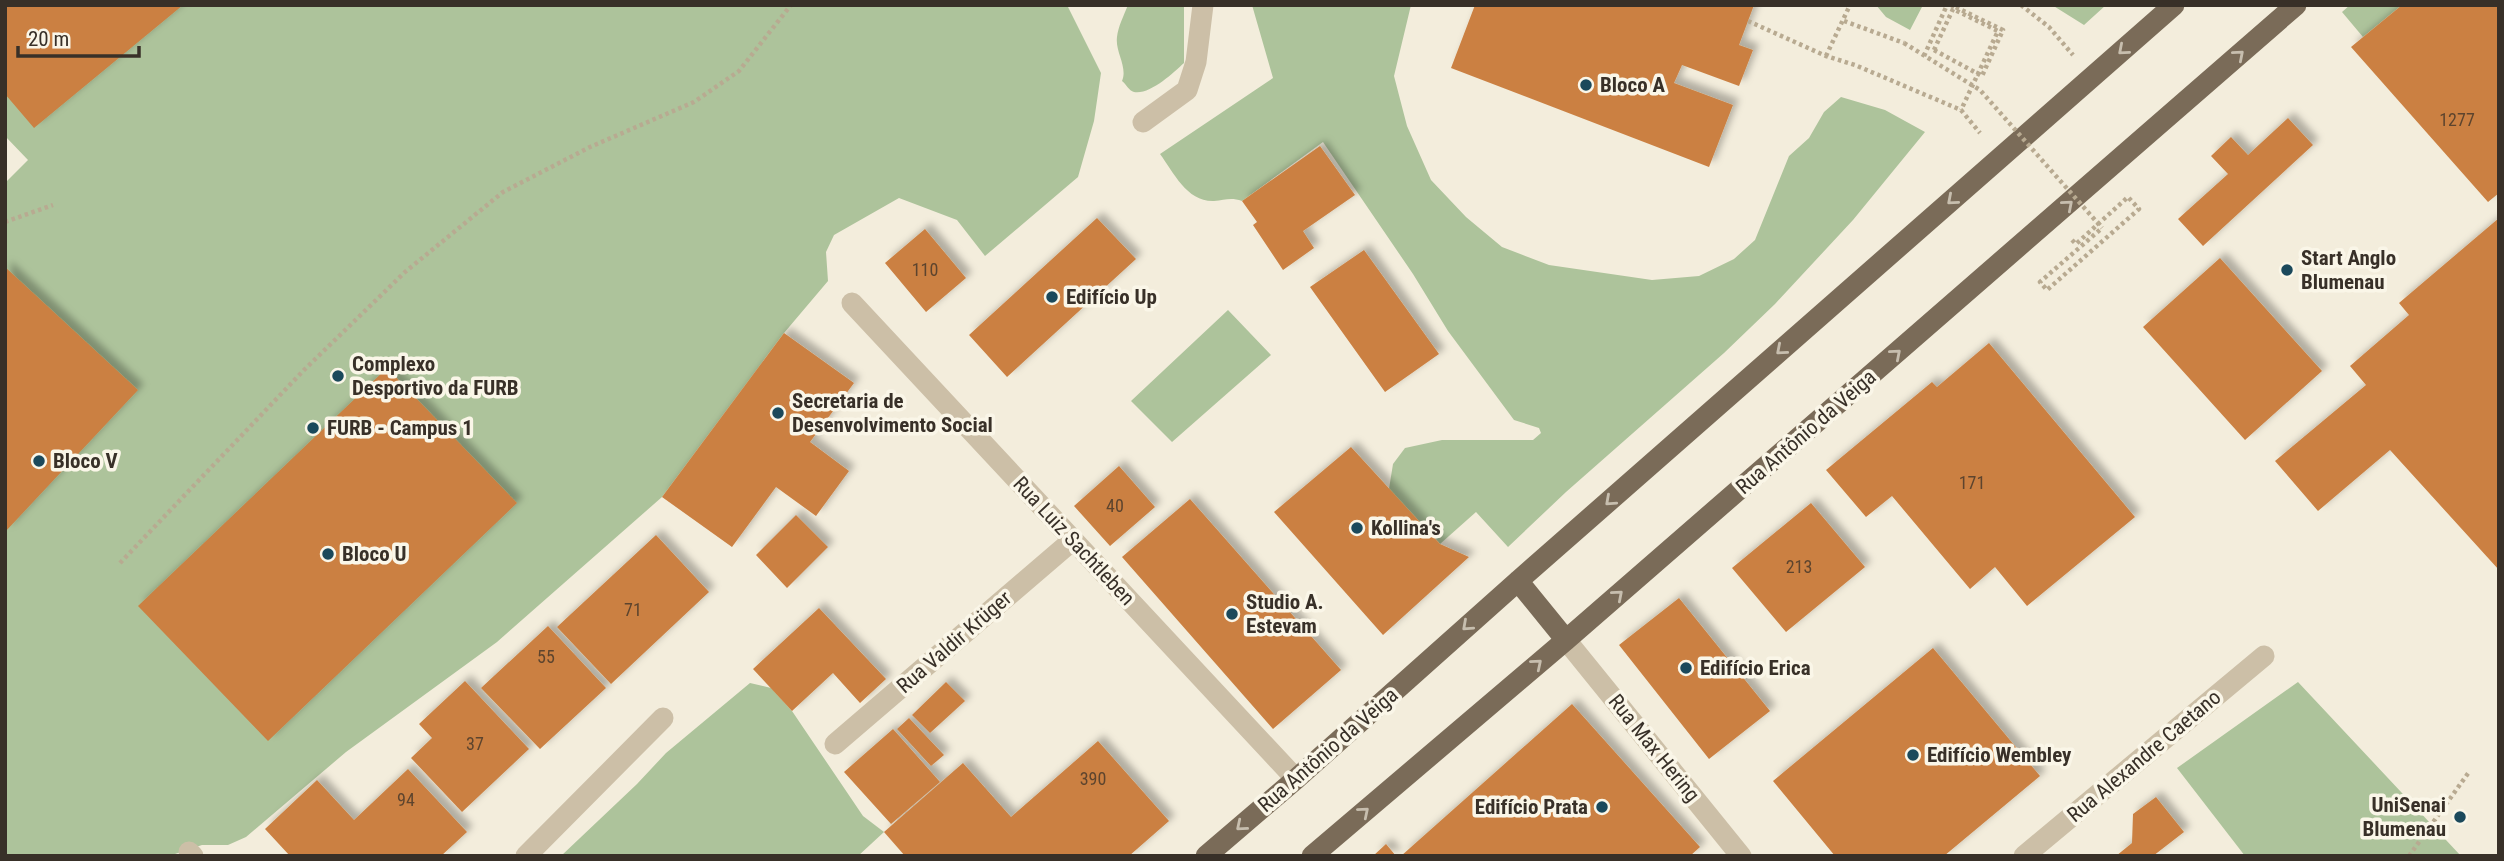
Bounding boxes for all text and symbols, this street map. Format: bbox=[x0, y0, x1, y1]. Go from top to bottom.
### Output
scale bar bbox=[18, 14, 138, 58]
text: 20 m bbox=[28, 27, 69, 51]
one-way arrow bbox=[2118, 42, 2131, 54]
one-way arrow bbox=[2231, 51, 2244, 63]
place label: Bloco A bbox=[1600, 73, 1665, 97]
marker: Bloco A bbox=[1578, 77, 1594, 93]
house number: 1277 bbox=[2439, 109, 2475, 130]
one-way arrow bbox=[1947, 192, 1960, 205]
one-way arrow bbox=[2060, 201, 2073, 213]
place label: Start Anglo Blumenau bbox=[2301, 246, 2396, 294]
house number: 110 bbox=[912, 259, 938, 280]
marker: Start Anglo Blumenau bbox=[2279, 262, 2295, 278]
place label: Edifício Up bbox=[1066, 285, 1157, 309]
marker: Edifício Up bbox=[1044, 289, 1060, 305]
one-way arrow bbox=[1776, 342, 1789, 354]
one-way arrow bbox=[1888, 349, 1901, 362]
place label: Complexo Desportivo da FURB bbox=[352, 352, 519, 400]
street label: Rua Antônio da Veiga bbox=[1731, 365, 1881, 499]
marker: Complexo Desportivo da FURB bbox=[330, 368, 346, 384]
place label: Secretaria de Desenvolvimento Social bbox=[792, 389, 993, 437]
marker: Secretaria de Desenvolvimento Social bbox=[770, 405, 786, 421]
place label: FURB - Campus 1 bbox=[327, 416, 473, 440]
marker: FURB - Campus 1 bbox=[305, 420, 321, 436]
place label: Bloco V bbox=[53, 449, 118, 473]
marker: Bloco V bbox=[31, 453, 47, 469]
street label: Rua Luiz Sachtleben bbox=[1008, 472, 1140, 610]
house number: 171 bbox=[1959, 472, 1985, 493]
one-way arrow bbox=[1605, 493, 1618, 505]
house number: 40 bbox=[1106, 495, 1124, 516]
place label: Kollina's bbox=[1371, 516, 1441, 540]
marker: Kollina's bbox=[1349, 520, 1365, 536]
place label: Bloco U bbox=[342, 542, 406, 566]
marker: Bloco U bbox=[320, 546, 336, 562]
house number: 213 bbox=[1786, 556, 1812, 577]
street label: Rua Valdir Krüger bbox=[892, 586, 1016, 698]
place label: Studio A. Estevam bbox=[1246, 590, 1324, 638]
one-way arrow bbox=[1610, 591, 1623, 603]
house number: 71 bbox=[624, 599, 642, 620]
marker: Studio A. Estevam bbox=[1224, 606, 1240, 622]
one-way arrow bbox=[1462, 618, 1475, 631]
house number: 55 bbox=[537, 646, 555, 667]
place label: Edifício Erica bbox=[1700, 656, 1811, 680]
one-way arrow bbox=[1530, 660, 1542, 673]
marker: Edifício Erica bbox=[1678, 660, 1694, 676]
street label: Rua Antônio da Veiga bbox=[1253, 683, 1403, 817]
street label: Rua Alexandre Caetano bbox=[2063, 685, 2225, 827]
street label: Rua Max Hering bbox=[1604, 690, 1704, 806]
house number: 37 bbox=[466, 733, 484, 754]
place label: Edifício Wembley bbox=[1927, 743, 2072, 767]
marker: Edifício Wembley bbox=[1905, 747, 1921, 763]
house number: 390 bbox=[1080, 768, 1106, 789]
house number: 94 bbox=[397, 789, 415, 810]
place label: UniSenai Blumenau bbox=[2362, 793, 2446, 841]
place label: Edifício Prata bbox=[1475, 795, 1588, 819]
marker: Edifício Prata bbox=[1594, 799, 1610, 815]
one-way arrow bbox=[1355, 808, 1368, 820]
marker: UniSenai Blumenau bbox=[2452, 809, 2468, 825]
one-way arrow bbox=[1237, 818, 1250, 830]

